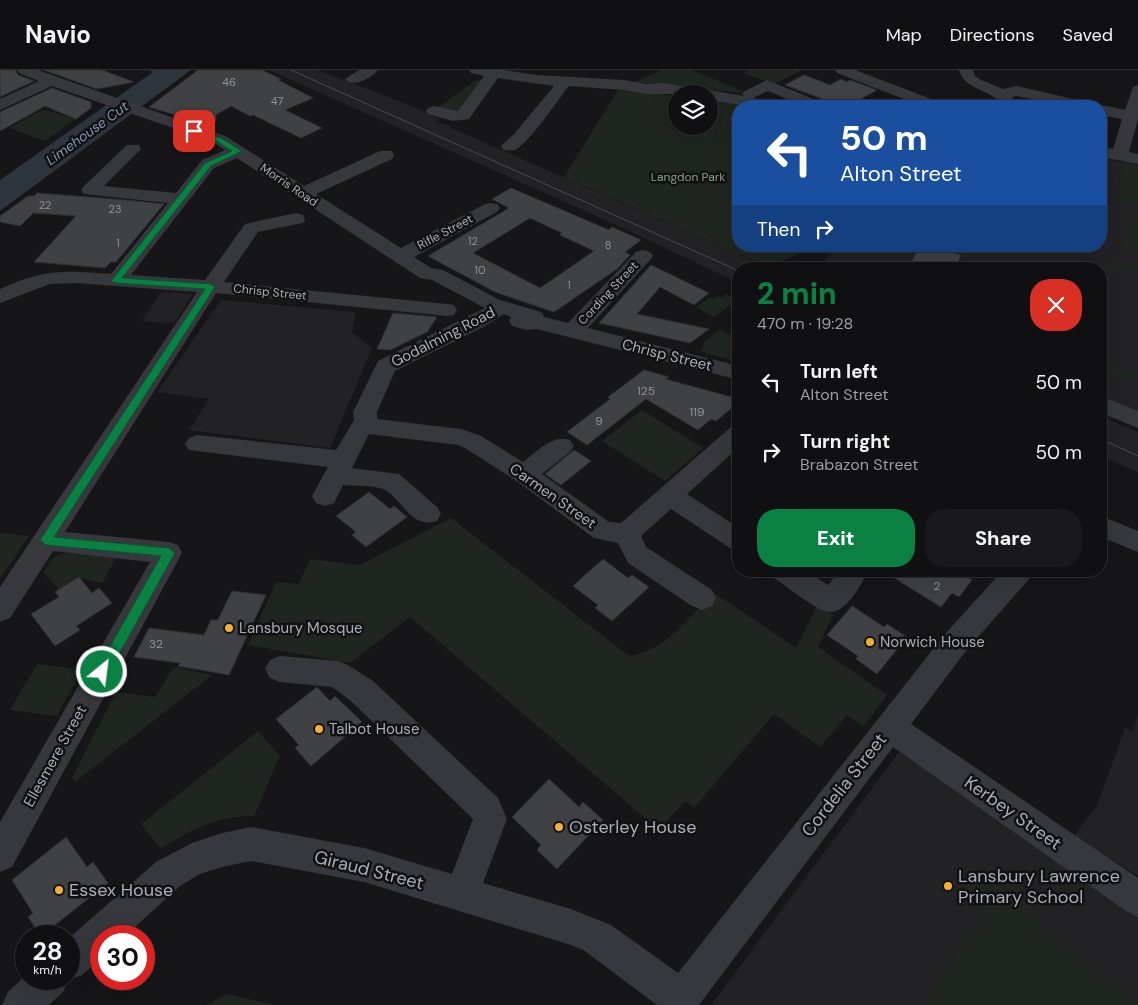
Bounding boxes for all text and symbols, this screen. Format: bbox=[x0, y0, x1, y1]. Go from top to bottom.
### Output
text: Navio bbox=[25, 19, 91, 50]
text: Map bbox=[886, 23, 922, 47]
text: Directions bbox=[950, 23, 1035, 47]
text: Saved bbox=[1063, 23, 1113, 47]
house number: 46 bbox=[222, 75, 236, 89]
map controls bbox=[668, 85, 718, 135]
button: layers bbox=[668, 85, 718, 135]
house number: 47 bbox=[271, 94, 283, 108]
water label: Limehouse Cut bbox=[42, 97, 132, 169]
pin bbox=[173, 110, 215, 152]
text: 50 m bbox=[840, 115, 928, 161]
icon: arrive bbox=[180, 117, 208, 145]
icon: left bbox=[757, 120, 822, 185]
text: Alton Street bbox=[840, 159, 962, 188]
street label: Morris Road bbox=[257, 160, 321, 210]
park label: Langdon Park bbox=[651, 169, 725, 185]
house number: 22 bbox=[39, 198, 51, 212]
house number: 23 bbox=[109, 202, 121, 216]
street label: Rifle Street bbox=[414, 211, 476, 253]
icon: right bbox=[810, 215, 838, 243]
text: Then bbox=[757, 217, 800, 242]
house number: 12 bbox=[468, 234, 478, 248]
house number: 1 bbox=[116, 236, 120, 250]
house number: 8 bbox=[605, 238, 611, 252]
street label: Cording Street bbox=[574, 258, 642, 328]
house number: 10 bbox=[475, 263, 485, 277]
text: 2 min bbox=[757, 274, 837, 313]
house number: 1 bbox=[567, 278, 571, 292]
button: close bbox=[1030, 279, 1082, 331]
street label: Chrisp Street bbox=[233, 280, 308, 304]
street label: Godalming Road bbox=[388, 302, 498, 372]
text: 470 m · 19:28 bbox=[757, 313, 853, 334]
street label: Chrisp Street bbox=[620, 334, 714, 376]
text: Turn left bbox=[800, 359, 878, 384]
icon: left bbox=[757, 368, 785, 396]
text: 50 m bbox=[1035, 370, 1082, 395]
house number: 125 bbox=[637, 383, 655, 399]
text: Alton Street bbox=[800, 384, 889, 405]
house number: 119 bbox=[689, 404, 705, 420]
house number: 9 bbox=[595, 413, 603, 429]
text: Turn right bbox=[800, 429, 890, 454]
icon: right bbox=[757, 438, 785, 466]
text: 50 m bbox=[1035, 440, 1082, 465]
text: Brabazon Street bbox=[800, 454, 919, 475]
street label: Carmen Street bbox=[506, 459, 600, 533]
button: Exit bbox=[757, 509, 915, 567]
button: Share bbox=[925, 509, 1082, 567]
house number: 2 bbox=[934, 578, 941, 594]
place label: Lansbury Mosque bbox=[239, 618, 363, 638]
marker: Lansbury Mosque bbox=[223, 622, 235, 634]
place label: Norwich House bbox=[880, 632, 985, 652]
house number: 32 bbox=[149, 636, 163, 652]
marker: Norwich House bbox=[864, 636, 876, 648]
position arrow bbox=[75, 645, 127, 697]
street label: Ellesmere Street bbox=[19, 701, 91, 810]
place label: Talbot House bbox=[329, 719, 419, 739]
marker: Talbot House bbox=[313, 723, 325, 735]
street label: Cordelia Street bbox=[796, 728, 892, 842]
street label: Kerbey Street bbox=[960, 771, 1066, 855]
place label: Osterley House bbox=[569, 815, 696, 839]
marker: Osterley House bbox=[553, 821, 565, 833]
street label: Giraud Street bbox=[312, 845, 426, 895]
place label: Lansbury Lawrence Primary School bbox=[958, 864, 1120, 909]
place label: Essex House bbox=[69, 878, 173, 902]
marker: Lansbury Lawrence Primary School bbox=[942, 880, 954, 892]
marker: Essex House bbox=[53, 884, 65, 896]
speed limit sign: 30 bbox=[90, 925, 155, 990]
text: 28 bbox=[32, 935, 63, 968]
text: km/h bbox=[33, 962, 62, 978]

